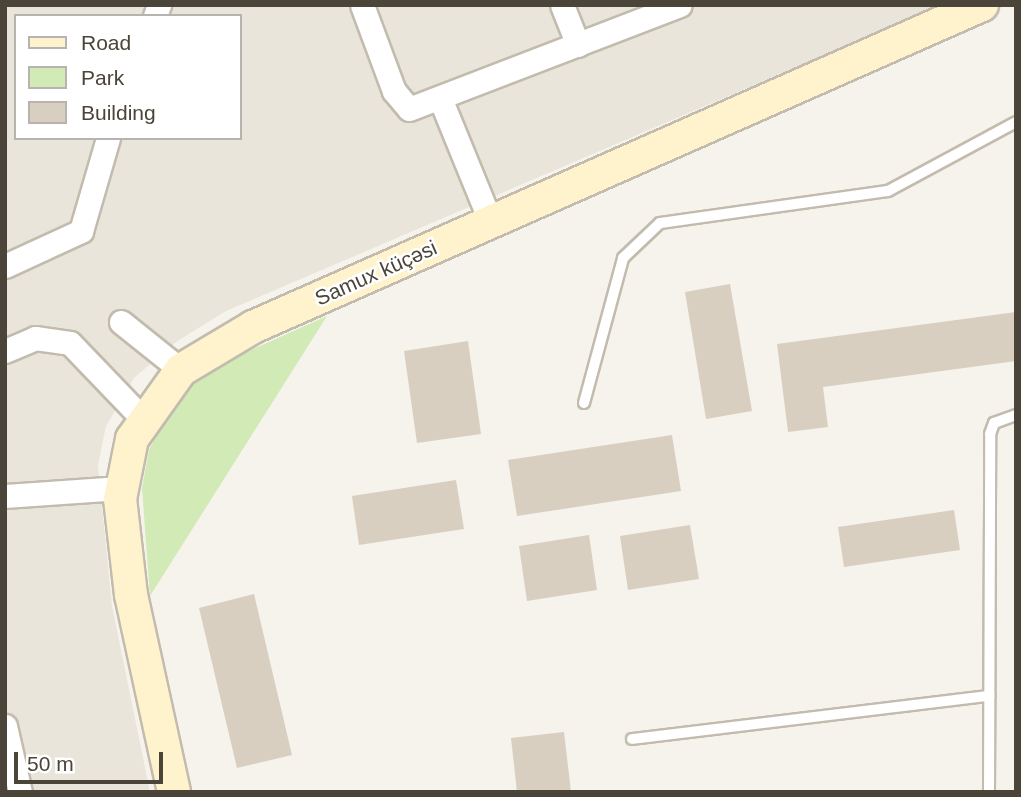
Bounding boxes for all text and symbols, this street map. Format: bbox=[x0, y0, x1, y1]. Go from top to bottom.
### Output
legend bbox=[14, 14, 242, 140]
text: Road bbox=[81, 31, 131, 54]
text: Park bbox=[81, 66, 124, 89]
text: Building bbox=[81, 101, 156, 124]
street label: Samux küçəsi bbox=[311, 235, 441, 311]
scale bar bbox=[18, 738, 166, 782]
text: 50 m bbox=[27, 752, 74, 775]

